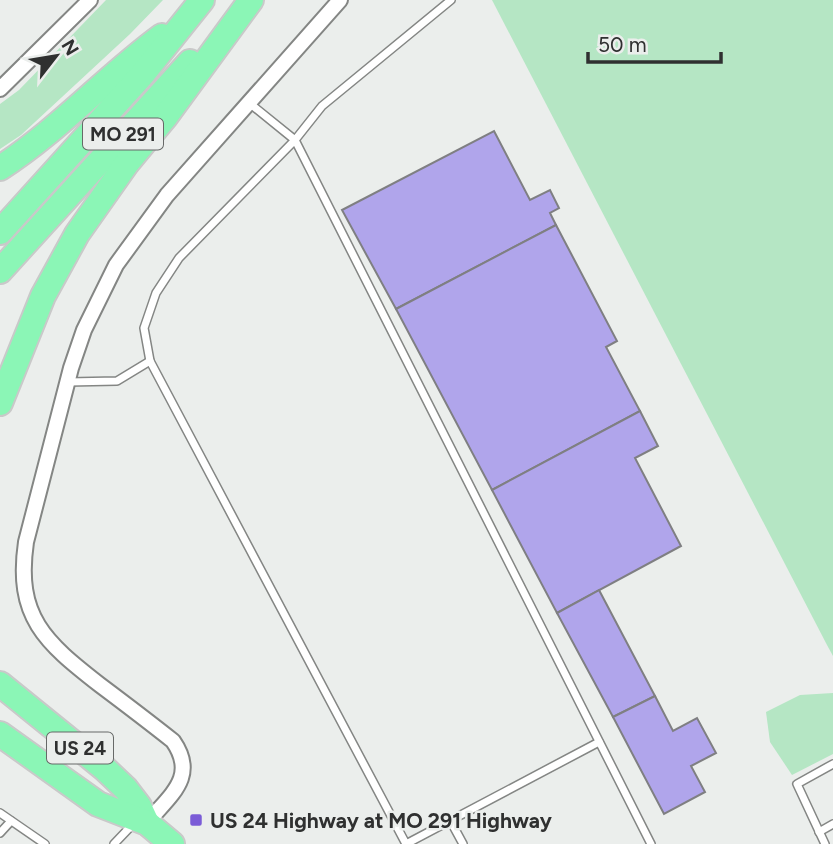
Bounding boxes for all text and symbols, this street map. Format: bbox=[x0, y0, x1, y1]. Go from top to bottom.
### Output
north arrow bbox=[21, 21, 91, 91]
scale bar bbox=[588, 21, 721, 65]
text: 50 m bbox=[598, 32, 647, 57]
text: N bbox=[57, 35, 84, 60]
road number: MO 291 bbox=[83, 118, 163, 150]
road number: US 24 bbox=[47, 733, 113, 764]
place label: US 24 Highway at MO 291 Highway bbox=[210, 808, 553, 833]
marker: US 24 Highway at MO 291 Highway bbox=[188, 812, 204, 828]

